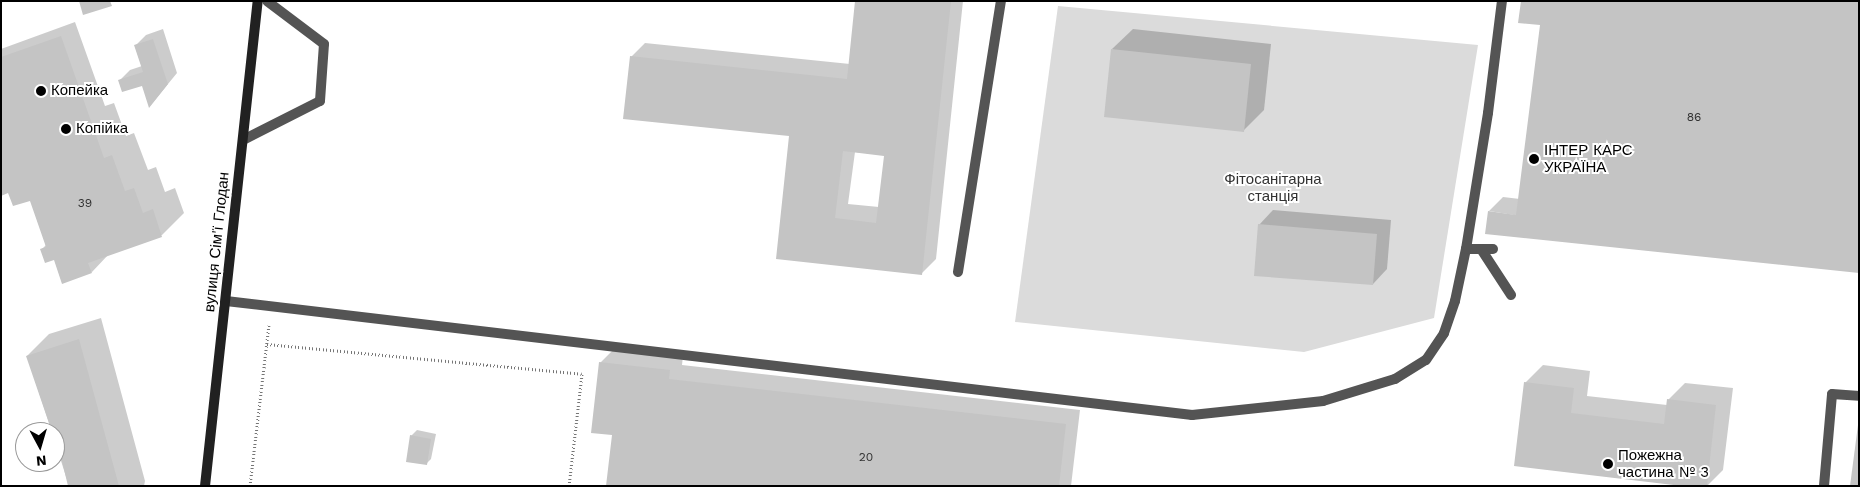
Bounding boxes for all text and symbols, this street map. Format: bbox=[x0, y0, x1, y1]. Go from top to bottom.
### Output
place label: Копейка bbox=[51, 82, 108, 100]
marker: Копейка bbox=[35, 85, 47, 97]
house number: 86 bbox=[1687, 111, 1701, 125]
place label: Копійка bbox=[76, 120, 128, 138]
marker: Копійка bbox=[60, 123, 72, 135]
place label: ІНТЕР КАРС УКРАЇНА bbox=[1544, 141, 1633, 176]
marker: ІНТЕР КАРС УКРАЇНА bbox=[1528, 153, 1540, 165]
park label: Фітосанітарна станція bbox=[1224, 170, 1322, 205]
street label: вулиця Сім'ї Глодан bbox=[201, 171, 233, 313]
house number: 39 bbox=[78, 197, 92, 211]
north arrow bbox=[15, 422, 65, 472]
place label: Пожежна частина № 3 bbox=[1618, 446, 1709, 481]
house number: 20 bbox=[859, 451, 873, 465]
text: N bbox=[35, 452, 47, 469]
marker: Пожежна частина № 3 bbox=[1602, 458, 1614, 470]

